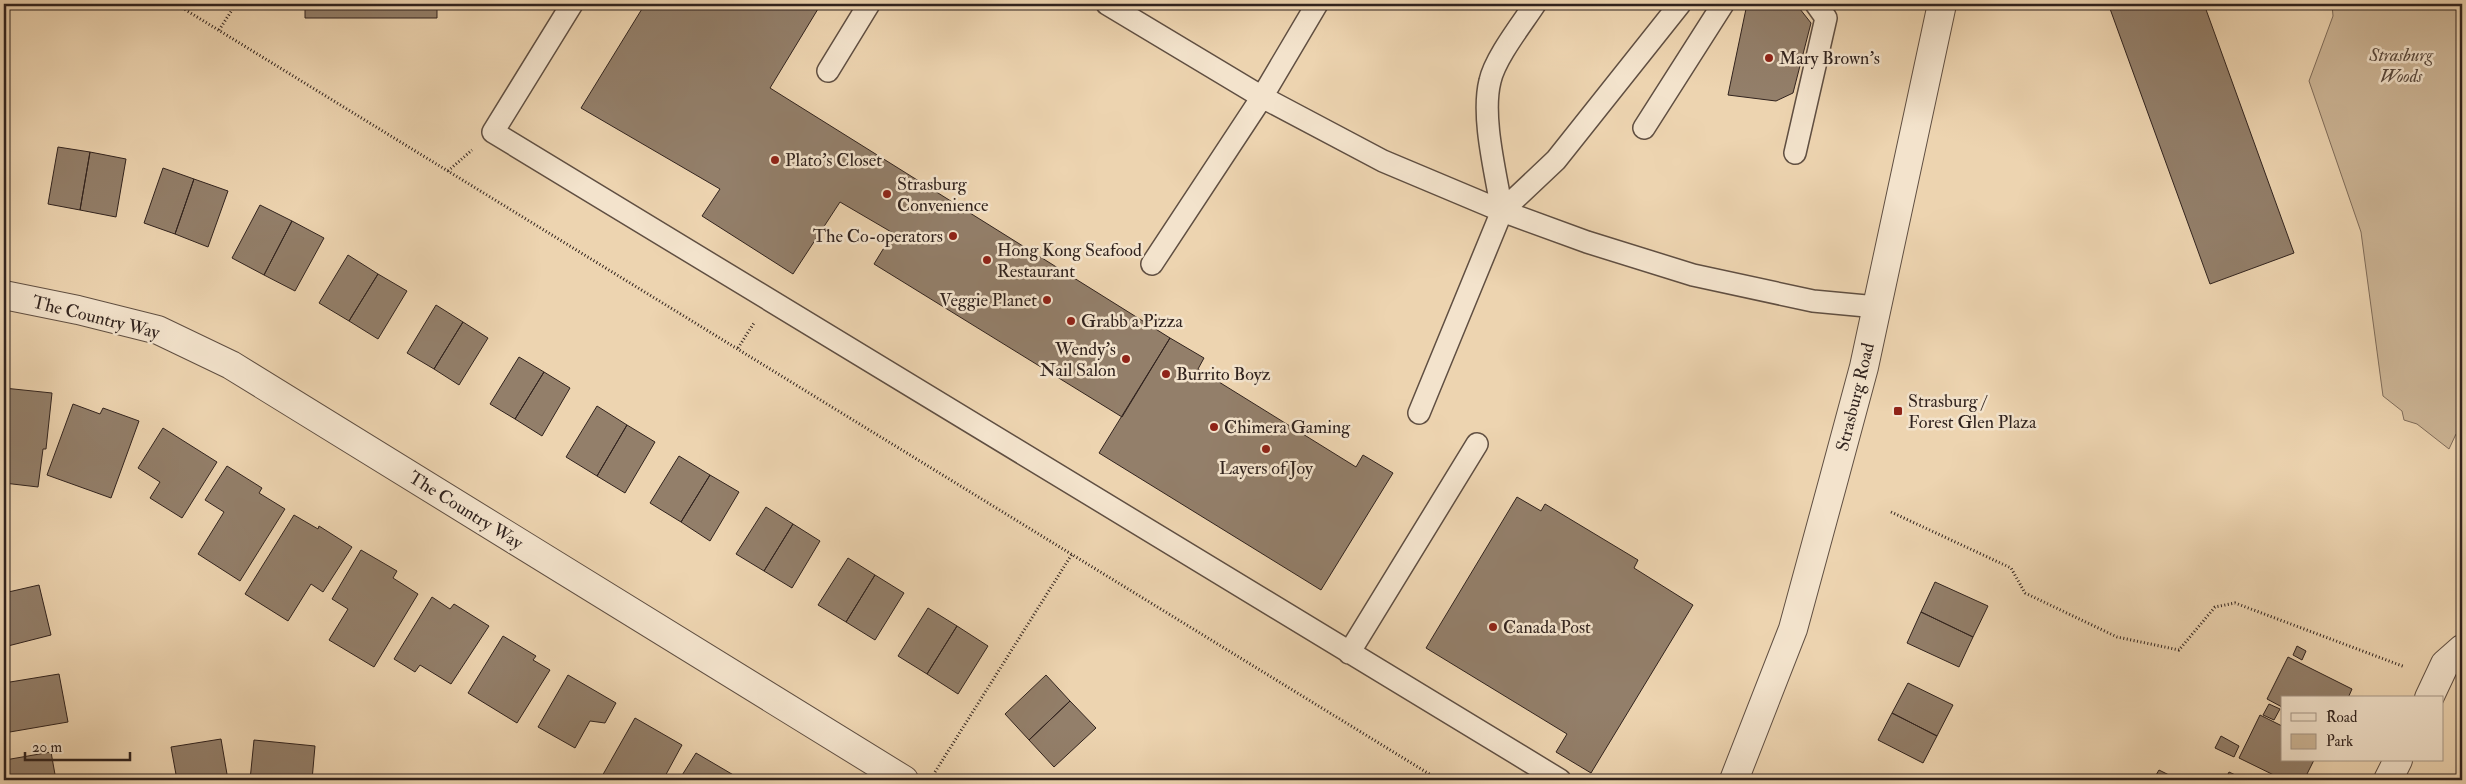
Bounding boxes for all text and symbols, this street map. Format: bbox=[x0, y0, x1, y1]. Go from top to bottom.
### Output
park label: Strasburg Woods bbox=[2368, 44, 2434, 88]
place label: Mary Brown's bbox=[1779, 47, 1880, 70]
marker: Mary Brown's bbox=[1763, 52, 1775, 64]
place label: Plato's Closet bbox=[785, 149, 882, 172]
marker: Plato's Closet bbox=[769, 154, 781, 166]
place label: Strasburg Convenience bbox=[897, 173, 989, 217]
marker: Strasburg Convenience bbox=[881, 188, 893, 200]
place label: The Co-operators bbox=[813, 225, 943, 248]
marker: The Co-operators bbox=[947, 230, 959, 242]
place label: Hong Kong Seafood Restaurant bbox=[997, 239, 1142, 283]
marker: Hong Kong Seafood Restaurant bbox=[981, 254, 993, 266]
place label: Veggie Planet bbox=[939, 289, 1037, 312]
street label: The Country Way bbox=[30, 291, 163, 345]
marker: Veggie Planet bbox=[1041, 294, 1053, 306]
place label: Grabb a Pizza bbox=[1081, 310, 1184, 333]
marker: Grabb a Pizza bbox=[1065, 315, 1077, 327]
place label: Wendy's Nail Salon bbox=[1040, 338, 1116, 382]
street label: Strasburg Road bbox=[1831, 340, 1880, 454]
marker: Wendy's Nail Salon bbox=[1120, 353, 1132, 365]
place label: Burrito Boyz bbox=[1176, 363, 1271, 386]
marker: Burrito Boyz bbox=[1160, 368, 1172, 380]
place label: Strasburg / Forest Glen Plaza bbox=[1908, 390, 2037, 434]
marker: Strasburg / Forest Glen Plaza bbox=[1892, 405, 1904, 417]
place label: Chimera Gaming bbox=[1224, 416, 1351, 439]
marker: Chimera Gaming bbox=[1208, 421, 1220, 433]
marker: Layers of Joy bbox=[1260, 443, 1272, 455]
place label: Layers of Joy bbox=[1219, 457, 1314, 480]
street label: The Country Way bbox=[404, 466, 528, 555]
place label: Canada Post bbox=[1503, 616, 1591, 639]
marker: Canada Post bbox=[1487, 621, 1499, 633]
legend bbox=[2281, 696, 2444, 762]
text: Road bbox=[2326, 708, 2358, 727]
scale bar bbox=[25, 729, 130, 761]
text: Park bbox=[2326, 732, 2353, 751]
text: 20 m bbox=[32, 738, 62, 757]

